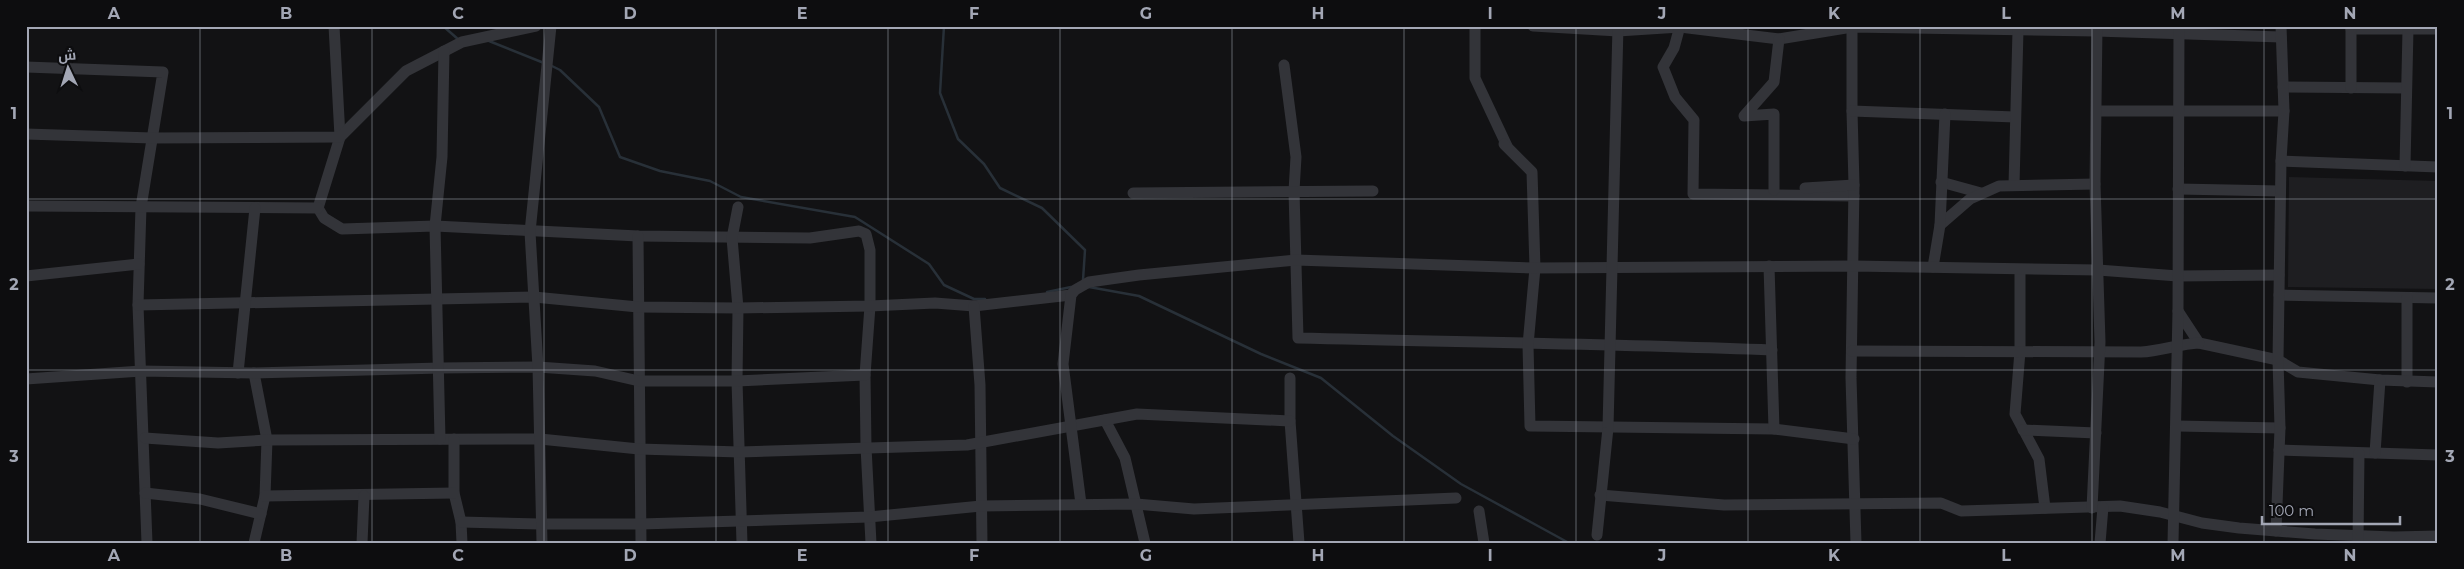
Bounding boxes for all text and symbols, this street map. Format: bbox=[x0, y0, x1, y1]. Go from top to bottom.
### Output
text: A bbox=[107, 4, 121, 23]
text: B bbox=[280, 4, 292, 23]
text: C bbox=[452, 4, 464, 23]
text: D bbox=[623, 4, 637, 23]
text: E bbox=[797, 4, 807, 23]
text: F bbox=[969, 4, 979, 23]
text: G bbox=[1140, 4, 1152, 23]
text: H bbox=[1312, 4, 1324, 23]
text: I bbox=[1487, 4, 1493, 23]
text: J bbox=[1657, 4, 1666, 23]
text: K bbox=[1828, 4, 1841, 23]
text: L bbox=[2001, 4, 2011, 23]
text: M bbox=[2170, 4, 2186, 23]
text: N bbox=[2344, 4, 2356, 23]
north arrow bbox=[42, 42, 92, 92]
text: ش bbox=[58, 45, 77, 65]
text: 1 bbox=[11, 104, 17, 123]
text: 1 bbox=[2447, 104, 2453, 123]
text: 2 bbox=[9, 275, 19, 294]
text: 2 bbox=[2445, 275, 2455, 294]
text: 3 bbox=[8, 447, 19, 466]
text: 3 bbox=[2444, 447, 2455, 466]
scale bar bbox=[2262, 494, 2399, 526]
text: 100 m bbox=[2269, 501, 2314, 520]
text: A bbox=[107, 546, 121, 565]
text: B bbox=[280, 546, 292, 565]
text: C bbox=[452, 546, 464, 565]
text: D bbox=[623, 546, 637, 565]
text: E bbox=[797, 546, 807, 565]
text: F bbox=[969, 546, 979, 565]
text: G bbox=[1140, 546, 1152, 565]
text: H bbox=[1312, 546, 1324, 565]
text: I bbox=[1487, 546, 1493, 565]
text: J bbox=[1657, 546, 1666, 565]
text: K bbox=[1828, 546, 1841, 565]
text: L bbox=[2001, 546, 2011, 565]
text: M bbox=[2170, 546, 2186, 565]
text: N bbox=[2344, 546, 2356, 565]

